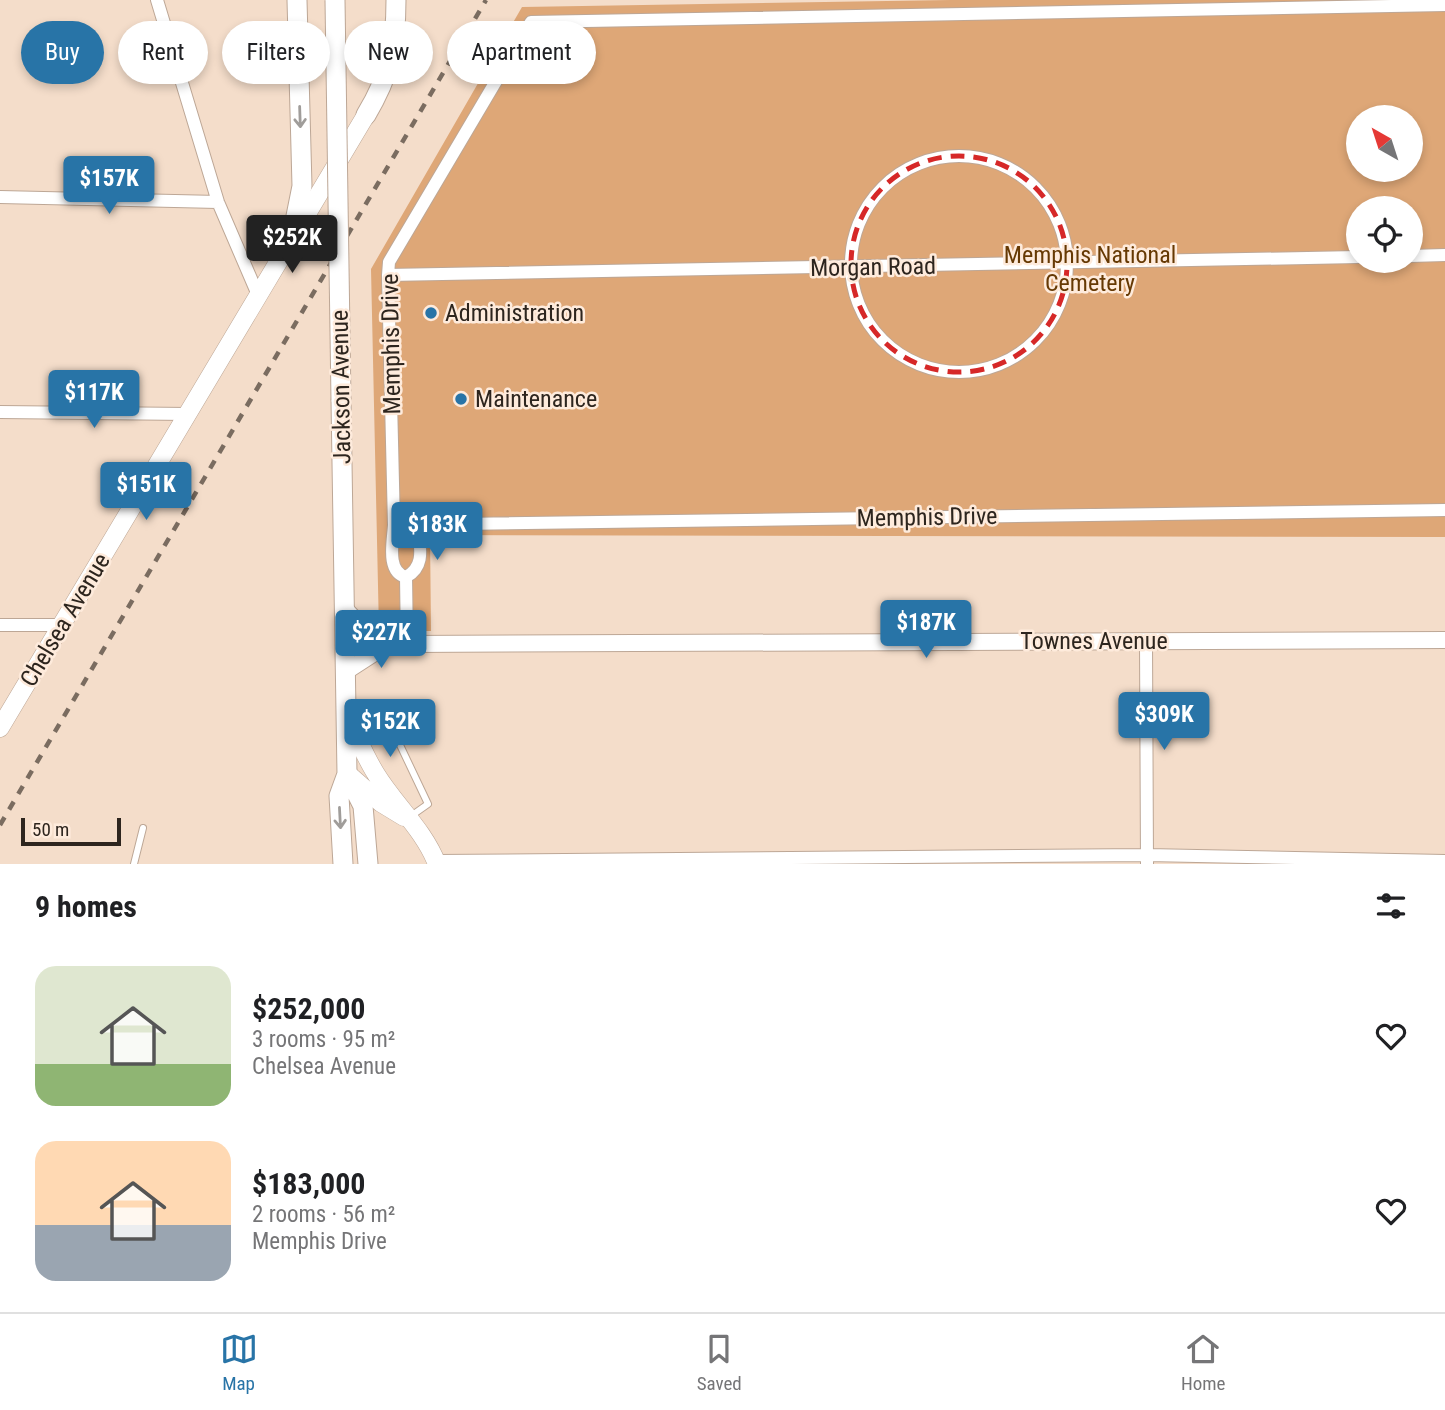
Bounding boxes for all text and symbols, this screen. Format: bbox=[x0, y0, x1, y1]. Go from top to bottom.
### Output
chip: Buy bbox=[21, 21, 104, 84]
chip: Rent bbox=[118, 21, 208, 84]
chip: Filters bbox=[222, 21, 330, 84]
chip: New bbox=[344, 21, 433, 84]
chip: Apartment bbox=[447, 21, 596, 84]
one-way arrow bbox=[293, 105, 307, 128]
north arrow bbox=[1346, 105, 1423, 182]
map controls bbox=[1346, 105, 1423, 273]
pin: $157K bbox=[60, 156, 158, 216]
text: $157K bbox=[79, 165, 139, 192]
button: locate bbox=[1346, 196, 1423, 273]
pin: $252K bbox=[243, 216, 341, 275]
text: $252K bbox=[262, 224, 322, 251]
park label: Memphis National Cemetery bbox=[1004, 241, 1176, 297]
street label: Morgan Road bbox=[810, 252, 936, 282]
street label: Memphis Drive bbox=[376, 273, 406, 415]
place label: Administration bbox=[445, 299, 584, 327]
marker: Administration bbox=[423, 305, 439, 321]
street label: Jackson Avenue bbox=[326, 310, 356, 464]
pin: $117K bbox=[45, 370, 143, 430]
text: $117K bbox=[64, 379, 124, 406]
place label: Maintenance bbox=[475, 385, 597, 413]
marker: Maintenance bbox=[453, 391, 469, 407]
pin: $151K bbox=[97, 462, 195, 522]
text: $151K bbox=[116, 471, 176, 498]
street label: Memphis Drive bbox=[856, 502, 998, 532]
pin: $183K bbox=[388, 503, 486, 562]
text: $183K bbox=[407, 511, 467, 538]
street label: Chelsea Avenue bbox=[14, 548, 116, 692]
pin: $187K bbox=[877, 600, 975, 660]
text: $187K bbox=[896, 609, 956, 636]
pin: $227K bbox=[332, 610, 430, 670]
text: $227K bbox=[351, 619, 411, 646]
street label: Townes Avenue bbox=[1020, 627, 1168, 655]
pin: $309K bbox=[1115, 692, 1213, 752]
pin: $152K bbox=[341, 700, 439, 759]
text: $309K bbox=[1134, 701, 1194, 728]
text: $152K bbox=[360, 708, 420, 735]
one-way arrow bbox=[334, 807, 347, 830]
scale bar bbox=[21, 815, 121, 847]
text: 50 m bbox=[32, 818, 69, 841]
icon: filters bbox=[1372, 887, 1410, 925]
text: 9 homes bbox=[35, 889, 137, 924]
text: $252,000 bbox=[252, 991, 365, 1026]
icon: home bbox=[91, 994, 175, 1078]
icon: heart bbox=[1372, 1017, 1410, 1055]
text: 3 rooms · 95 m² bbox=[252, 1026, 395, 1053]
text: Chelsea Avenue bbox=[252, 1053, 396, 1080]
text: $183,000 bbox=[252, 1166, 365, 1201]
icon: home bbox=[91, 1169, 175, 1253]
icon: heart bbox=[1372, 1192, 1410, 1230]
text: 2 rooms · 56 m² bbox=[252, 1201, 395, 1228]
text: Memphis Drive bbox=[252, 1228, 387, 1255]
tab: Map bbox=[220, 1330, 258, 1395]
tab: Saved bbox=[697, 1330, 742, 1395]
tab: Home bbox=[1181, 1330, 1225, 1395]

